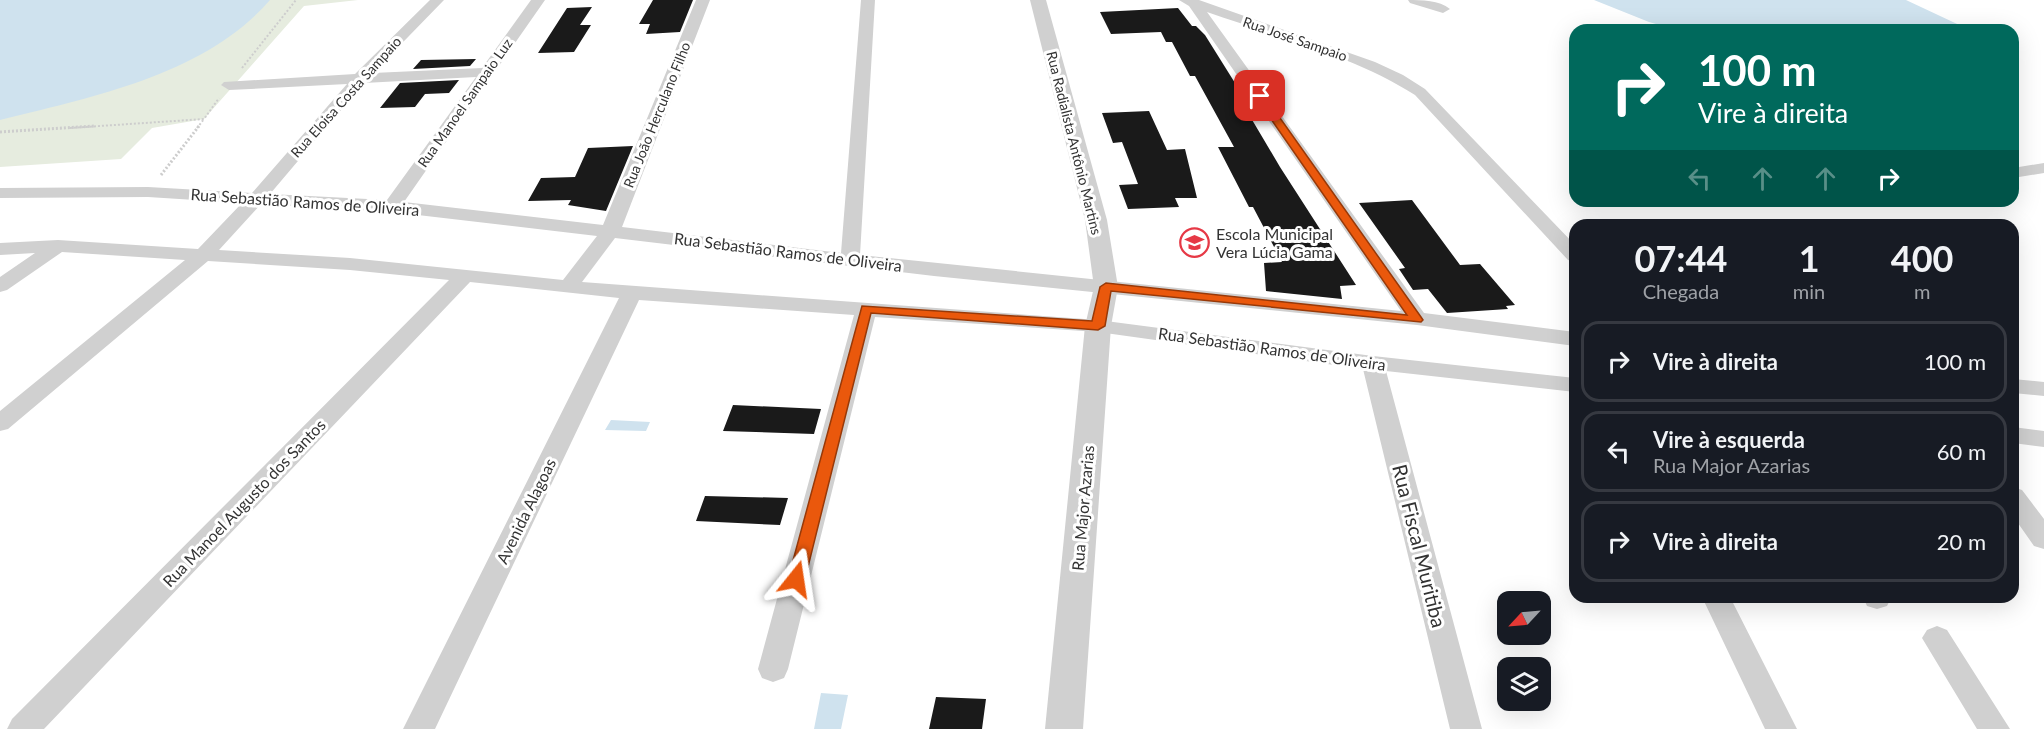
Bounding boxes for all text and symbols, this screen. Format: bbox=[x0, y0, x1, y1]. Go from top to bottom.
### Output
street label: Rua José Sampaio bbox=[1241, 13, 1350, 64]
street label: Rua Eloisa Costa Sampaio bbox=[287, 33, 404, 161]
street label: Rua Manoel Sampaio Luz bbox=[414, 35, 515, 170]
street label: Rua João Herculano Filho bbox=[620, 39, 694, 190]
text: 100 m bbox=[1698, 45, 1816, 95]
icon: right bbox=[1599, 48, 1677, 126]
street label: Rua Radialista Antônio Martins bbox=[1043, 49, 1106, 236]
pin bbox=[1234, 70, 1285, 121]
icon: arrive bbox=[1243, 79, 1276, 112]
text: Vire à direita bbox=[1698, 96, 1848, 129]
icon: left bbox=[1683, 162, 1716, 195]
icon: ahead bbox=[1746, 162, 1779, 195]
icon: ahead bbox=[1809, 162, 1842, 195]
icon: right bbox=[1872, 162, 1905, 195]
street label: Rua Sebastião Ramos de Oliveira bbox=[190, 184, 420, 219]
place label: Escola Municipal Vera Lúcia Gama bbox=[1216, 224, 1333, 261]
school or university icon: Escola Municipal Vera Lúcia Gama bbox=[1179, 227, 1211, 259]
street label: Rua Sebastião Ramos de Oliveira bbox=[673, 228, 903, 275]
text: 07:44 bbox=[1635, 236, 1727, 280]
text: 1 bbox=[1799, 236, 1820, 280]
text: 400 bbox=[1891, 236, 1953, 280]
text: Chegada bbox=[1643, 279, 1719, 303]
text: min bbox=[1793, 279, 1825, 303]
text: m bbox=[1914, 279, 1930, 303]
street label: Rua Sebastião Ramos de Oliveira bbox=[1157, 323, 1387, 374]
icon: right bbox=[1602, 345, 1635, 378]
text: Vire à direita bbox=[1653, 348, 1778, 375]
text: 100 m bbox=[1924, 348, 1986, 375]
street label: Rua Manoel Augusto dos Santos bbox=[158, 415, 329, 590]
text: Vire à esquerda bbox=[1653, 426, 1805, 453]
icon: left bbox=[1602, 435, 1635, 468]
text: 60 m bbox=[1937, 438, 1986, 465]
street label: Rua Major Azarias bbox=[1068, 444, 1097, 571]
text: Rua Major Azarias bbox=[1653, 453, 1810, 477]
street label: Avenida Alagoas bbox=[492, 455, 559, 566]
street label: Rua Fiscal Muritiba bbox=[1388, 462, 1452, 630]
icon: right bbox=[1602, 525, 1635, 558]
text: Vire à direita bbox=[1653, 528, 1778, 555]
text: 20 m bbox=[1937, 528, 1986, 555]
position arrow bbox=[764, 547, 828, 611]
north arrow bbox=[1497, 591, 1551, 645]
map controls bbox=[1497, 591, 1551, 711]
button: layers bbox=[1497, 657, 1551, 711]

